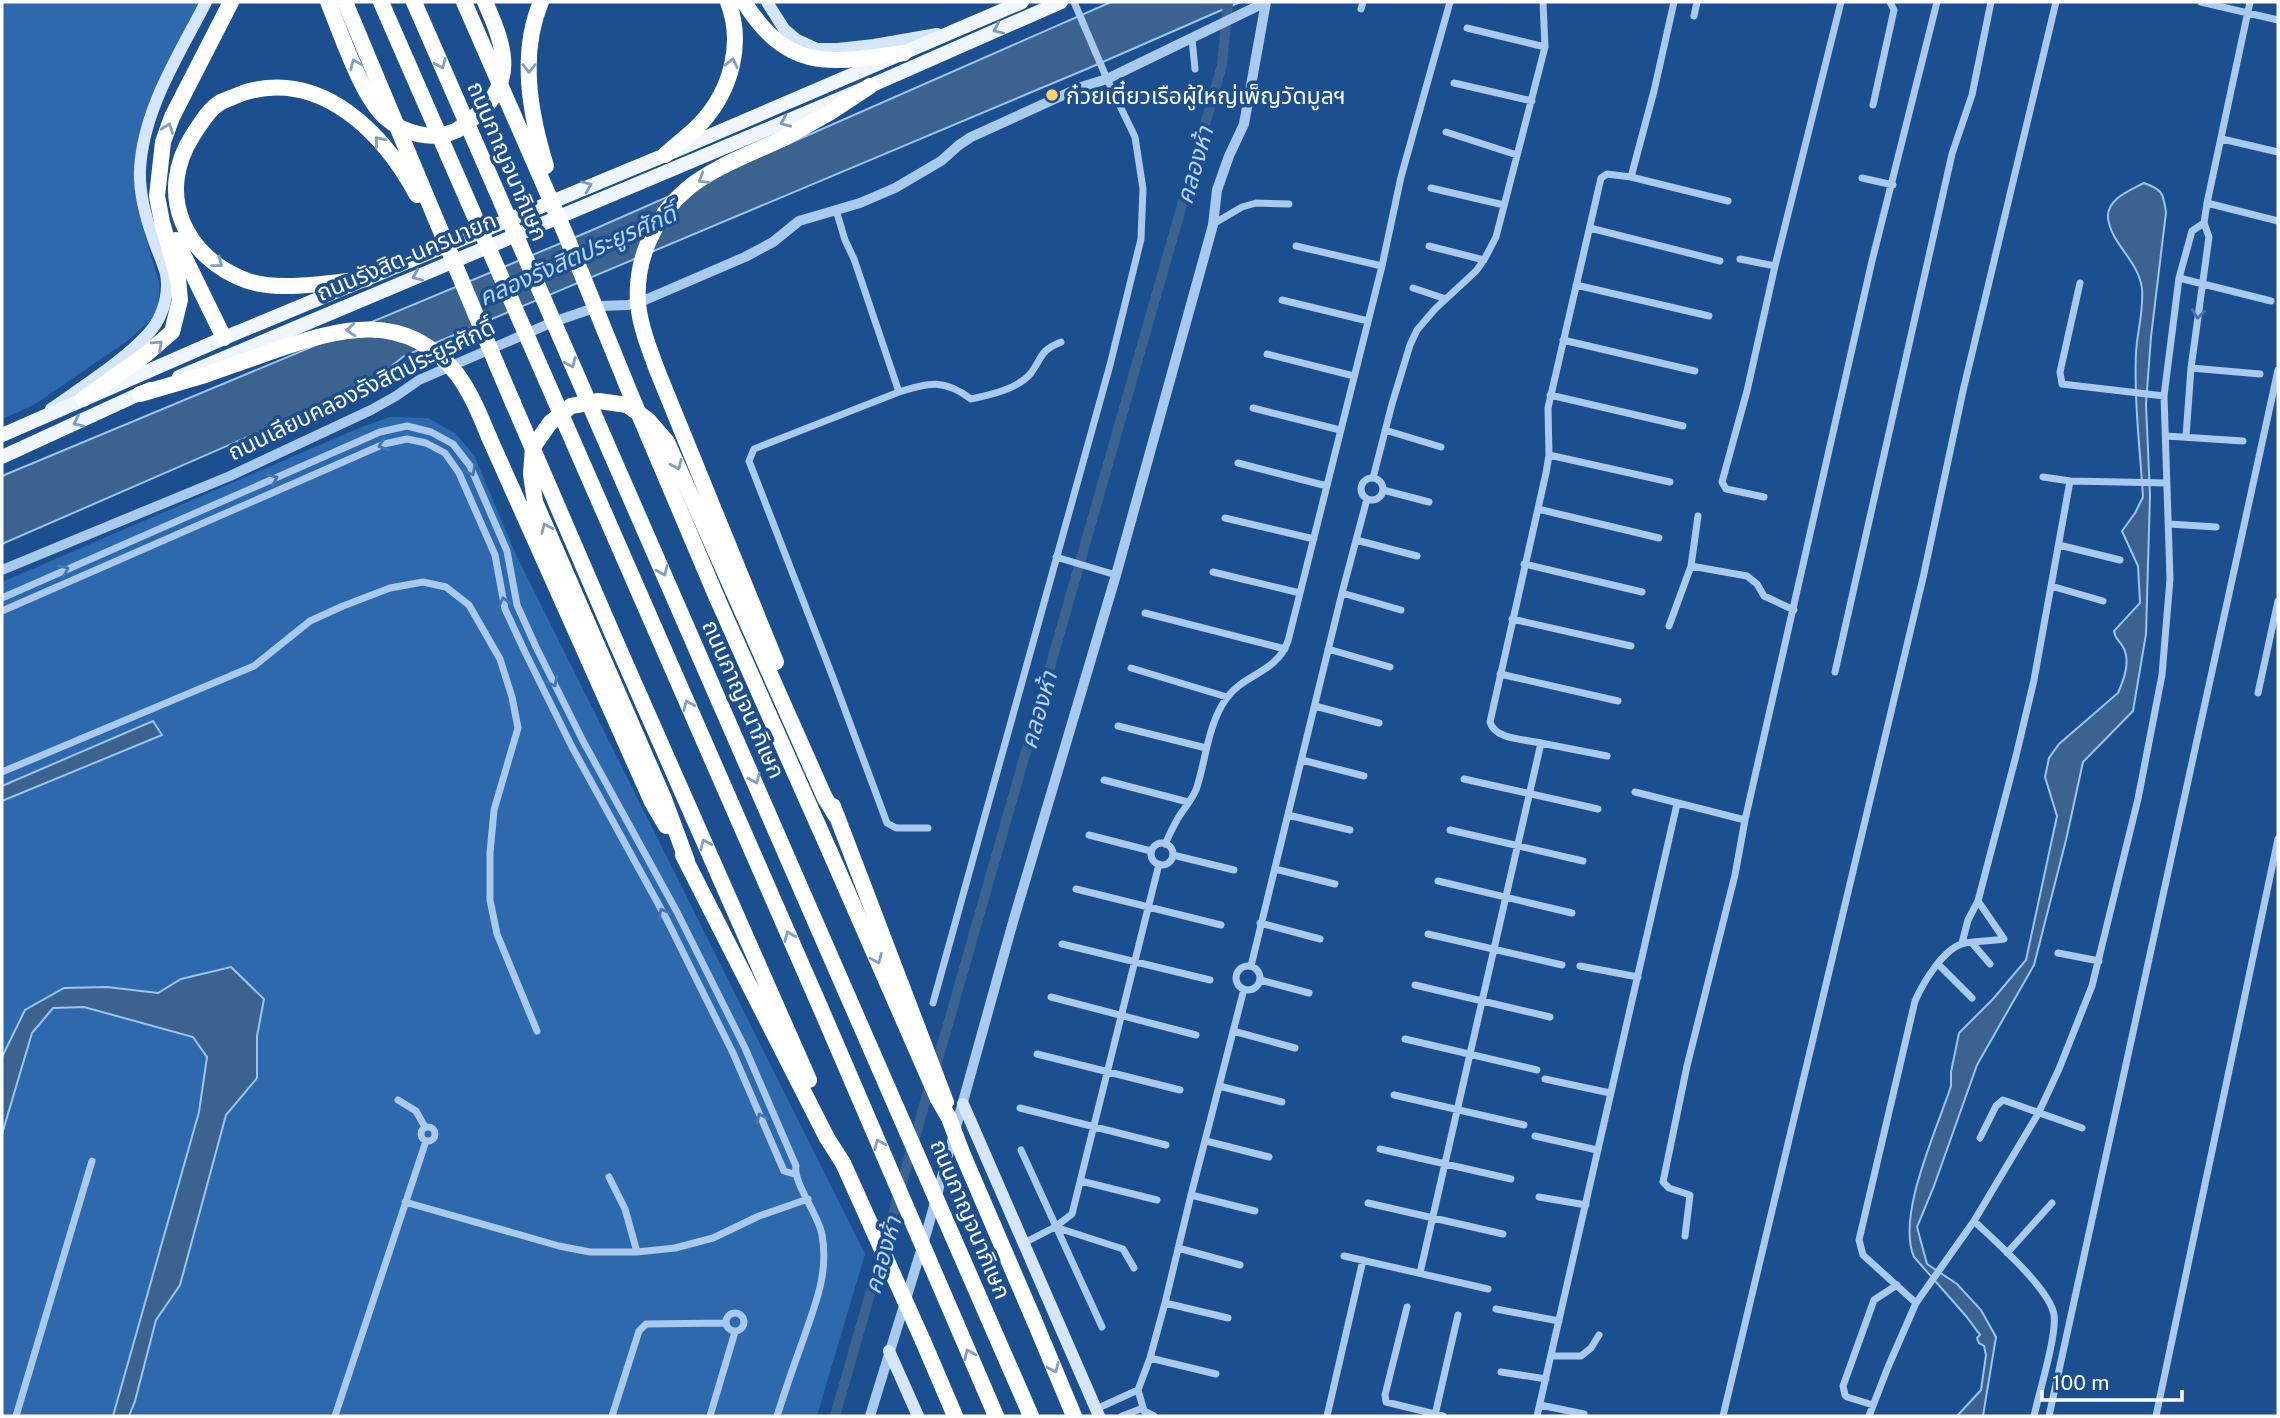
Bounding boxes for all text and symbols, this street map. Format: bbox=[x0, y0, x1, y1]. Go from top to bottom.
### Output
one-way arrow bbox=[993, 21, 1005, 35]
one-way arrow bbox=[724, 57, 739, 69]
one-way arrow bbox=[433, 58, 447, 70]
one-way arrow bbox=[349, 59, 363, 71]
one-way arrow bbox=[521, 64, 537, 74]
street label: ถนนกาญจนาภิเษก bbox=[462, 77, 554, 245]
place label: ก๋วยเตี๋ยวเรือผู้ใหญ่เพ็ญวัดมูลฯ bbox=[1066, 80, 1346, 111]
marker: ก๋วยเตี๋ยวเรือผู้ใหญ่เพ็ญวัดมูลฯ bbox=[1044, 87, 1060, 103]
one-way arrow bbox=[779, 113, 791, 127]
water label: คลองห้า bbox=[1170, 122, 1219, 207]
one-way arrow bbox=[160, 123, 174, 135]
one-way arrow bbox=[375, 137, 388, 149]
one-way arrow bbox=[698, 170, 711, 183]
one-way arrow bbox=[580, 181, 592, 195]
water label: คลองรังสิตประยูรศักดิ์ bbox=[474, 196, 686, 313]
street label: ถนนรังสิต-นครนายก bbox=[312, 206, 500, 306]
one-way arrow bbox=[210, 255, 223, 268]
one-way arrow bbox=[412, 268, 424, 282]
one-way arrow bbox=[2190, 308, 2205, 320]
street label: ถนนเลียบคลองรังสิตประยูรศักดิ์ bbox=[223, 312, 500, 467]
one-way arrow bbox=[345, 322, 356, 337]
one-way arrow bbox=[150, 340, 163, 353]
one-way arrow bbox=[563, 356, 577, 368]
one-way arrow bbox=[73, 414, 85, 428]
one-way arrow bbox=[377, 437, 389, 452]
one-way arrow bbox=[669, 458, 683, 470]
one-way arrow bbox=[463, 464, 477, 476]
one-way arrow bbox=[265, 473, 278, 487]
one-way arrow bbox=[541, 522, 555, 534]
one-way arrow bbox=[655, 564, 669, 576]
one-way arrow bbox=[57, 565, 69, 579]
one-way arrow bbox=[498, 596, 512, 608]
street label: ถนนกาญจนาภิเษก bbox=[697, 616, 791, 782]
water label: คลองห้า bbox=[1014, 667, 1063, 752]
one-way arrow bbox=[545, 674, 559, 687]
one-way arrow bbox=[682, 699, 696, 712]
one-way arrow bbox=[747, 772, 761, 784]
one-way arrow bbox=[699, 838, 713, 851]
one-way arrow bbox=[658, 908, 671, 920]
one-way arrow bbox=[783, 930, 797, 943]
one-way arrow bbox=[869, 952, 883, 964]
one-way arrow bbox=[755, 1113, 769, 1125]
street label: ถนนกาญจนาภิเษก bbox=[925, 1135, 1017, 1303]
one-way arrow bbox=[873, 1139, 887, 1152]
water label: คลองห้า bbox=[858, 1212, 907, 1297]
one-way arrow bbox=[963, 1348, 977, 1361]
scale bar bbox=[2042, 1358, 2182, 1402]
one-way arrow bbox=[1046, 1361, 1060, 1374]
text: 100 m bbox=[2052, 1370, 2109, 1395]

